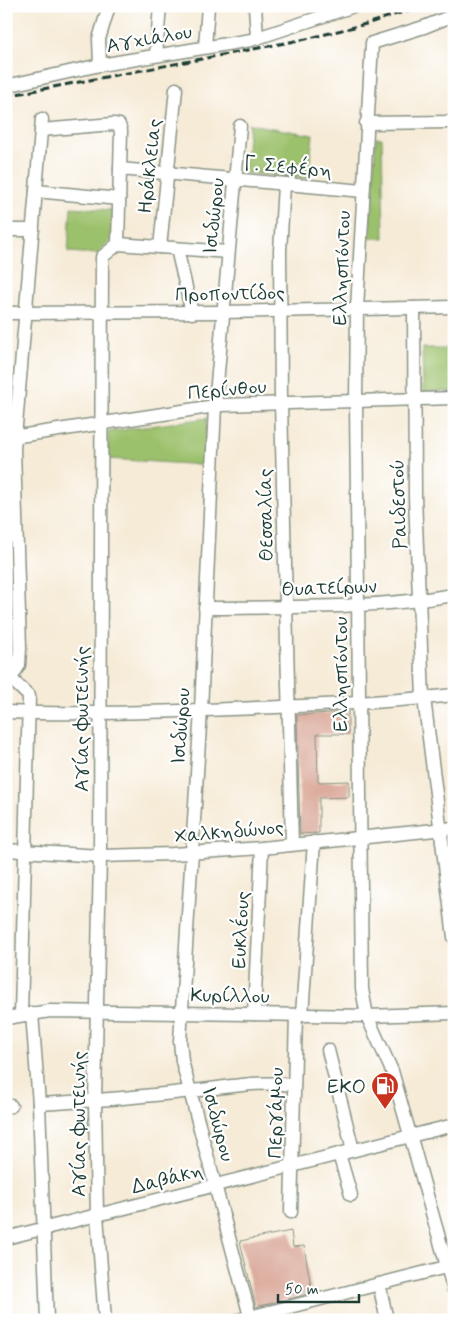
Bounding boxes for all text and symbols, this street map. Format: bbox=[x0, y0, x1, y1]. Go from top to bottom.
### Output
street label: Αγχιάλου bbox=[104, 19, 194, 60]
street label: Ηράκλειας bbox=[132, 117, 169, 215]
street label: Γ. Σεφέρη bbox=[243, 150, 333, 185]
street label: Ισιδώρου bbox=[197, 177, 232, 256]
street label: Ελλησπόντου bbox=[327, 210, 358, 326]
street label: Προποντίδος bbox=[175, 280, 285, 309]
street label: Περίνθου bbox=[187, 374, 268, 407]
street label: Ραιδεστού bbox=[384, 459, 415, 549]
street label: Θεσσαλίας bbox=[252, 468, 281, 562]
street label: Θυατείρων bbox=[281, 573, 378, 604]
street label: Ελλησπόντου bbox=[328, 616, 355, 732]
street label: Αγίας Φωτεινής bbox=[69, 646, 96, 792]
street label: Ισιδώρου bbox=[165, 687, 198, 765]
street label: Χαλκηδώνος bbox=[173, 814, 285, 851]
street label: Ευκλέους bbox=[226, 890, 257, 970]
street label: Κυρίλλου bbox=[190, 982, 270, 1011]
street label: Αγίας Φωτεινής bbox=[66, 1051, 93, 1197]
street label: Περγάμου bbox=[262, 1067, 291, 1159]
fuel station icon: ΕΚΟ bbox=[370, 1071, 400, 1110]
place label: ΕΚΟ bbox=[327, 1074, 366, 1101]
street label: Ισιδώρου bbox=[195, 1084, 241, 1165]
street label: Δαβάκη bbox=[129, 1158, 206, 1201]
scale bar bbox=[278, 1271, 359, 1303]
text: 50 m bbox=[285, 1280, 319, 1300]

